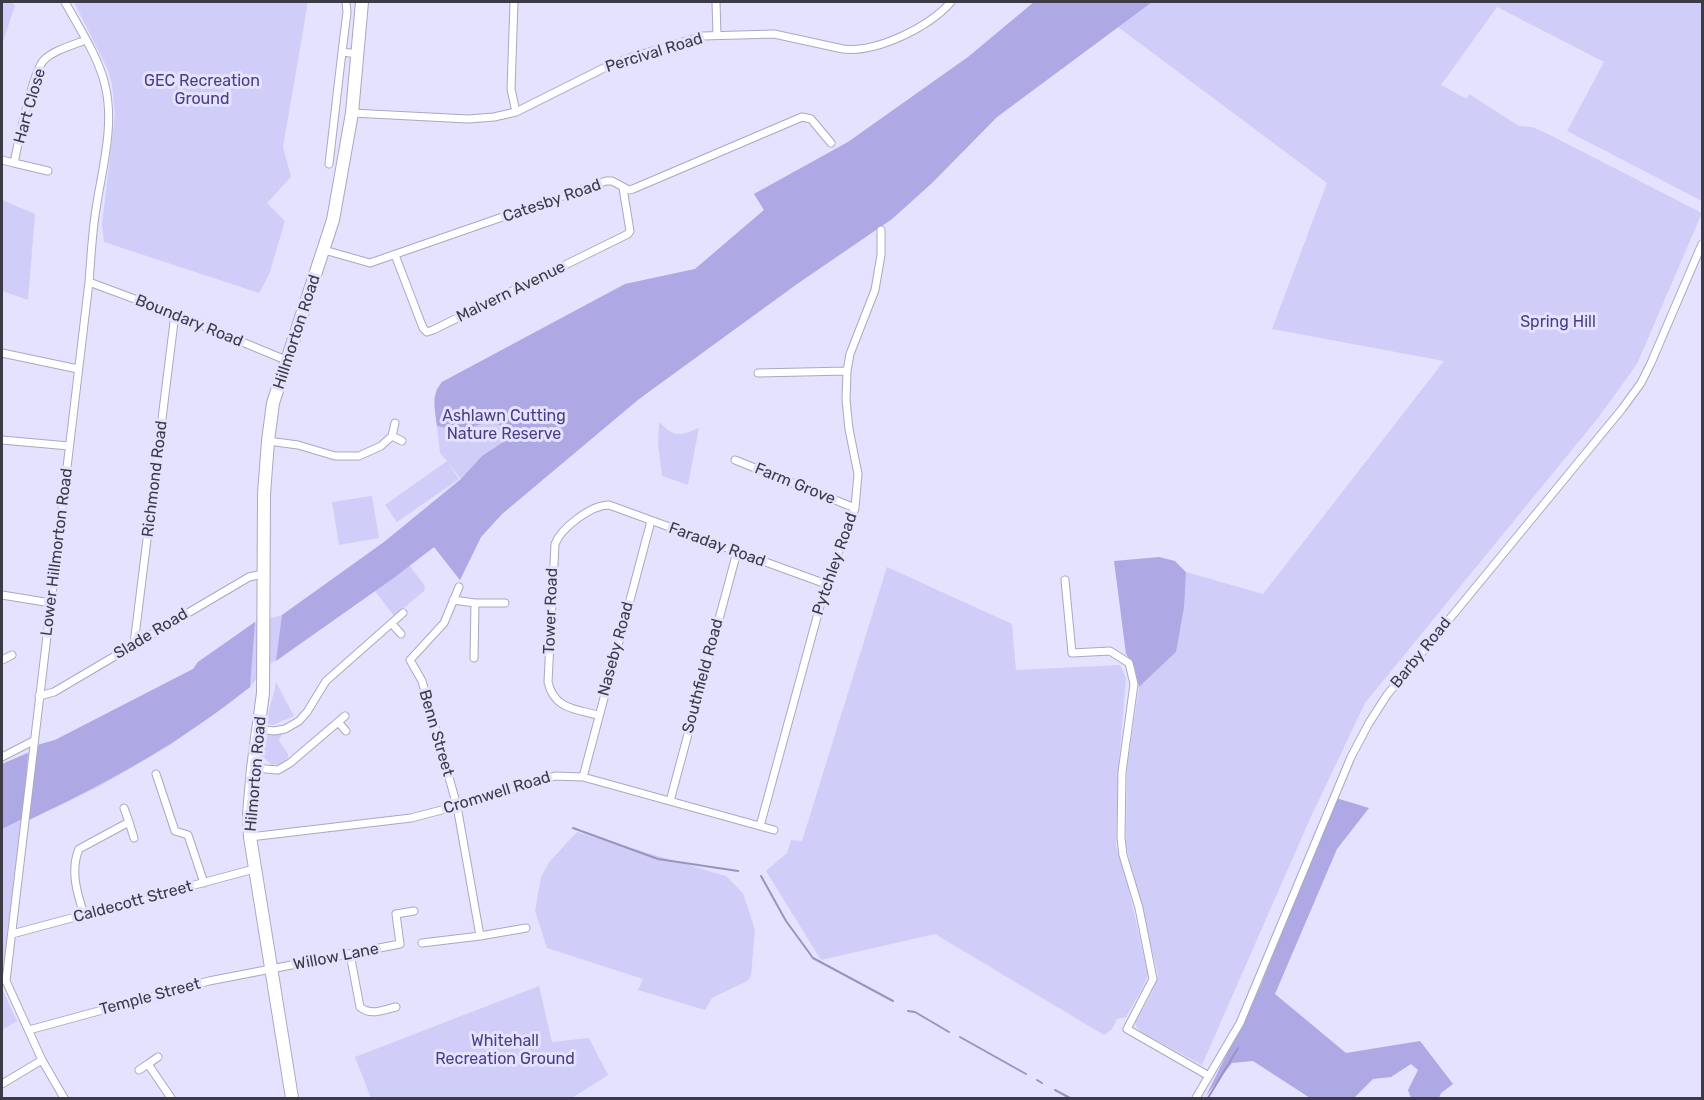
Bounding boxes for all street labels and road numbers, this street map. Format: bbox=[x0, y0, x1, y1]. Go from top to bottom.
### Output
street label: Percival Road bbox=[603, 29, 705, 77]
street label: Hart Close bbox=[10, 66, 50, 146]
street label: Catesby Road bbox=[500, 175, 604, 227]
street label: Malvern Avenue bbox=[453, 257, 569, 327]
street label: Hillmorton Road bbox=[269, 272, 325, 392]
street label: Boundary Road bbox=[132, 291, 246, 351]
street label: Richmond Road bbox=[138, 420, 172, 538]
street label: Farm Grove bbox=[752, 459, 838, 509]
street label: Lower Hillmorton Road bbox=[37, 467, 77, 637]
street label: Pytchley Road bbox=[808, 510, 862, 618]
street label: Faraday Road bbox=[666, 519, 768, 571]
street label: Tower Road bbox=[540, 568, 562, 654]
street label: Naseby Road bbox=[594, 600, 638, 698]
street label: Slade Road bbox=[110, 604, 192, 664]
street label: Barby Road bbox=[1387, 614, 1455, 692]
street label: Southfield Road bbox=[679, 617, 727, 735]
street label: Benn Street bbox=[414, 687, 458, 779]
street label: Hilmorton Road bbox=[241, 716, 271, 832]
street label: Cromwell Road bbox=[441, 768, 553, 818]
street label: Caldecott Street bbox=[71, 877, 195, 927]
street label: Willow Lane bbox=[292, 939, 380, 975]
street label: Temple Street bbox=[98, 974, 202, 1020]

